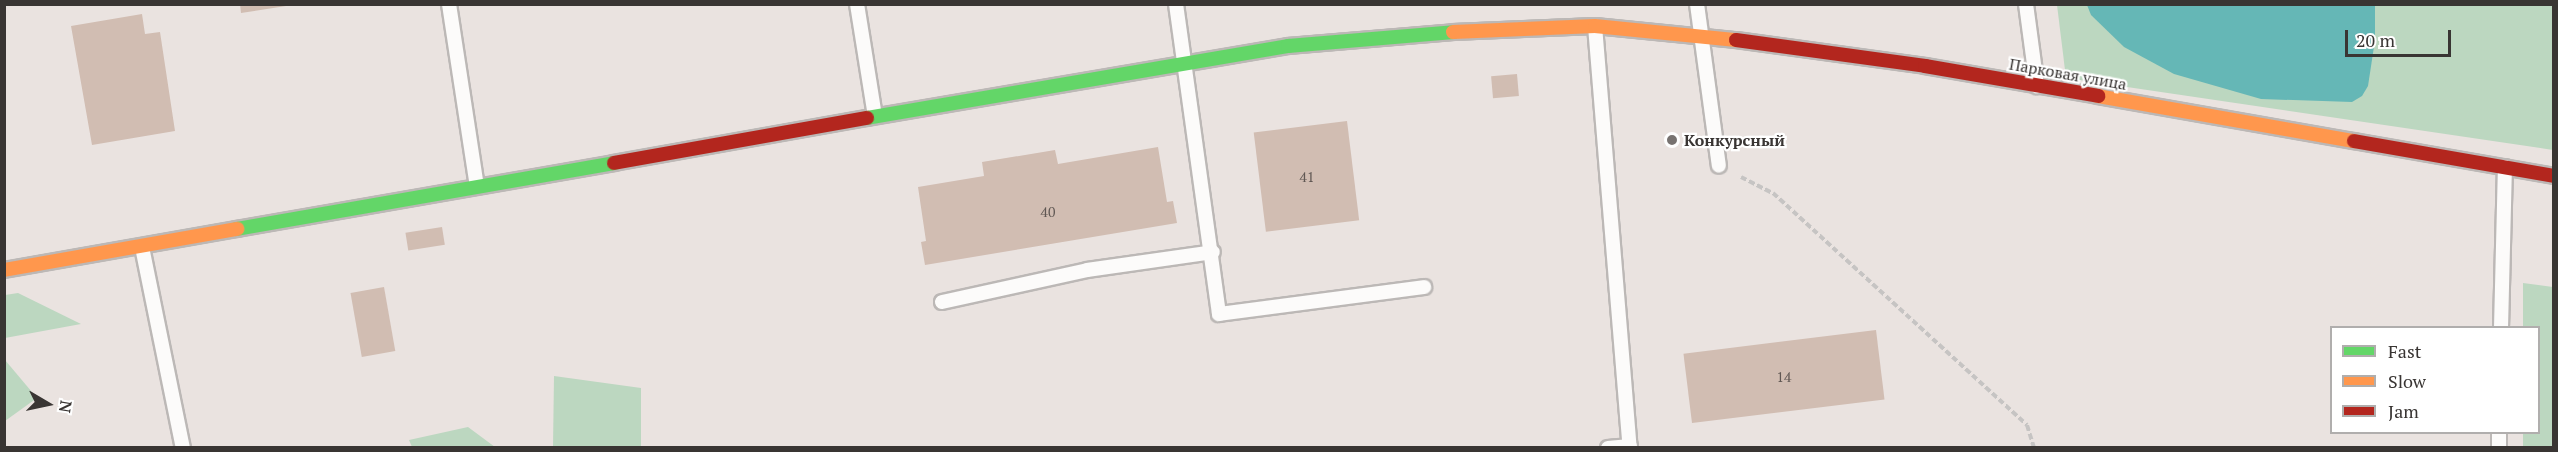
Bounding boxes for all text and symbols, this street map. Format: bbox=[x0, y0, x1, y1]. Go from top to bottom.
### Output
scale bar bbox=[2348, 18, 2454, 56]
text: 20 m bbox=[2356, 28, 2395, 52]
street label: Парковая улица bbox=[2008, 54, 2128, 94]
place label: Конкурсный bbox=[1684, 130, 1785, 150]
marker: Конкурсный bbox=[1665, 133, 1679, 147]
house number: 41 bbox=[1300, 169, 1314, 185]
house number: 40 bbox=[1041, 204, 1055, 220]
legend bbox=[2330, 326, 2540, 434]
text: Fast bbox=[2388, 339, 2421, 363]
house number: 14 bbox=[1777, 369, 1791, 385]
text: Slow bbox=[2388, 369, 2426, 393]
north arrow bbox=[18, 374, 78, 434]
text: N bbox=[54, 399, 78, 415]
text: Jam bbox=[2388, 399, 2419, 423]

